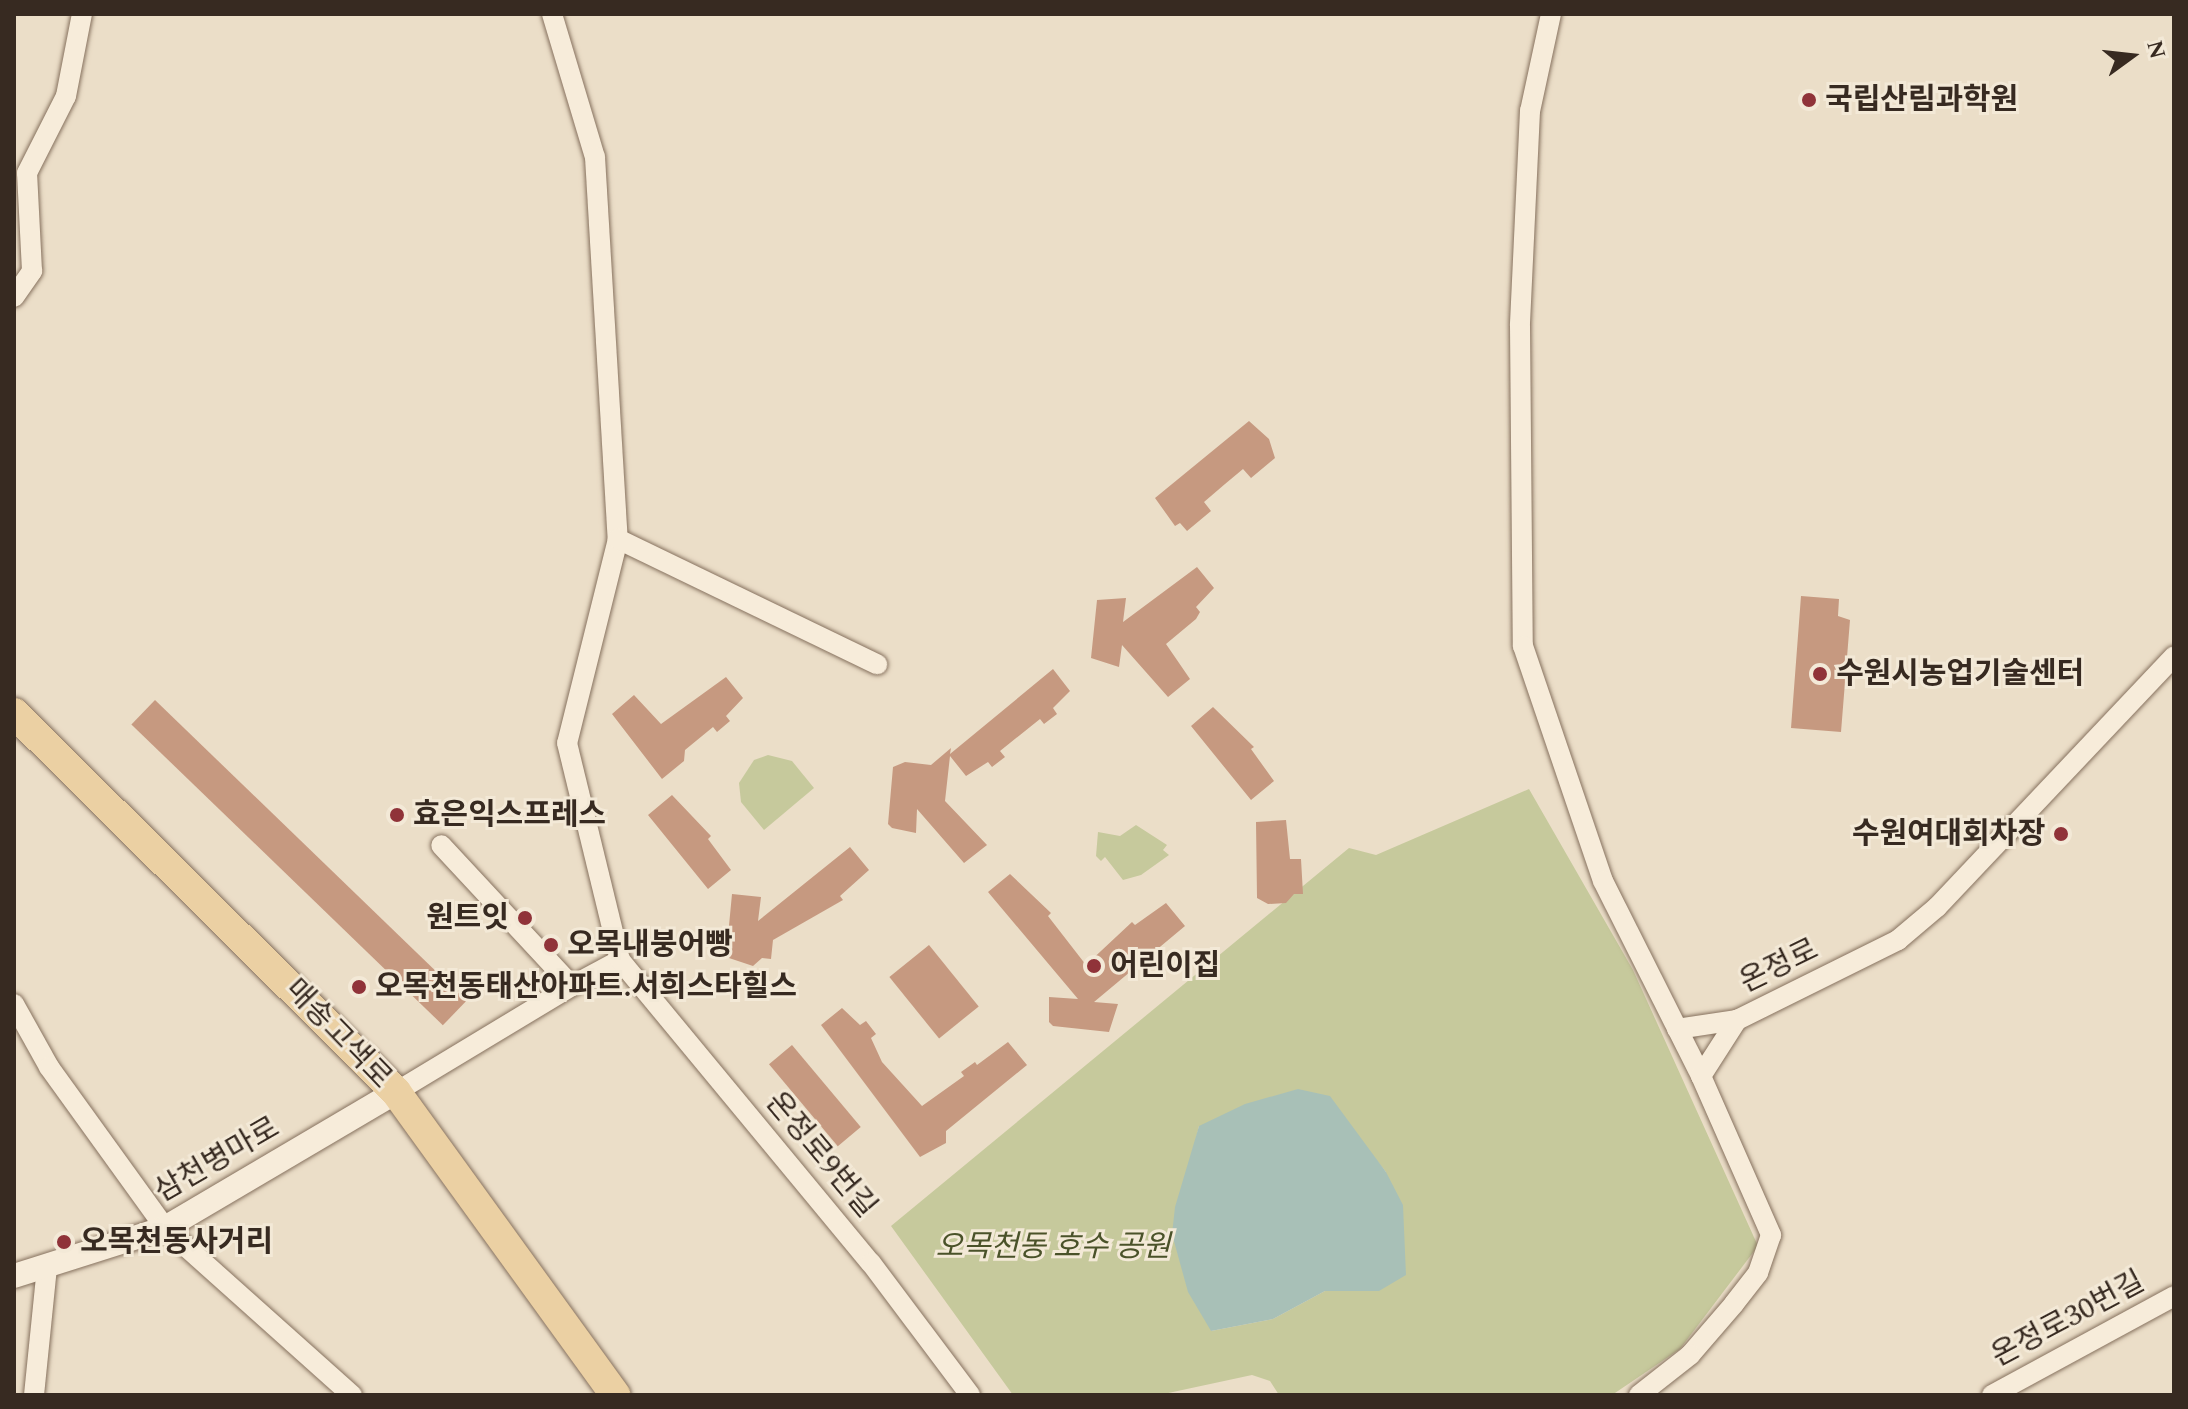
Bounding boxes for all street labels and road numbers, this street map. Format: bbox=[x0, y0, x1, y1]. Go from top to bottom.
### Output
street label: 온정로 bbox=[1734, 932, 1824, 1000]
street label: 매송고색로 bbox=[277, 972, 399, 1096]
street label: 온정로9번길 bbox=[758, 1085, 884, 1225]
street label: 삼천병마로 bbox=[148, 1110, 286, 1210]
street label: 온정로30번길 bbox=[1985, 1264, 2151, 1374]

